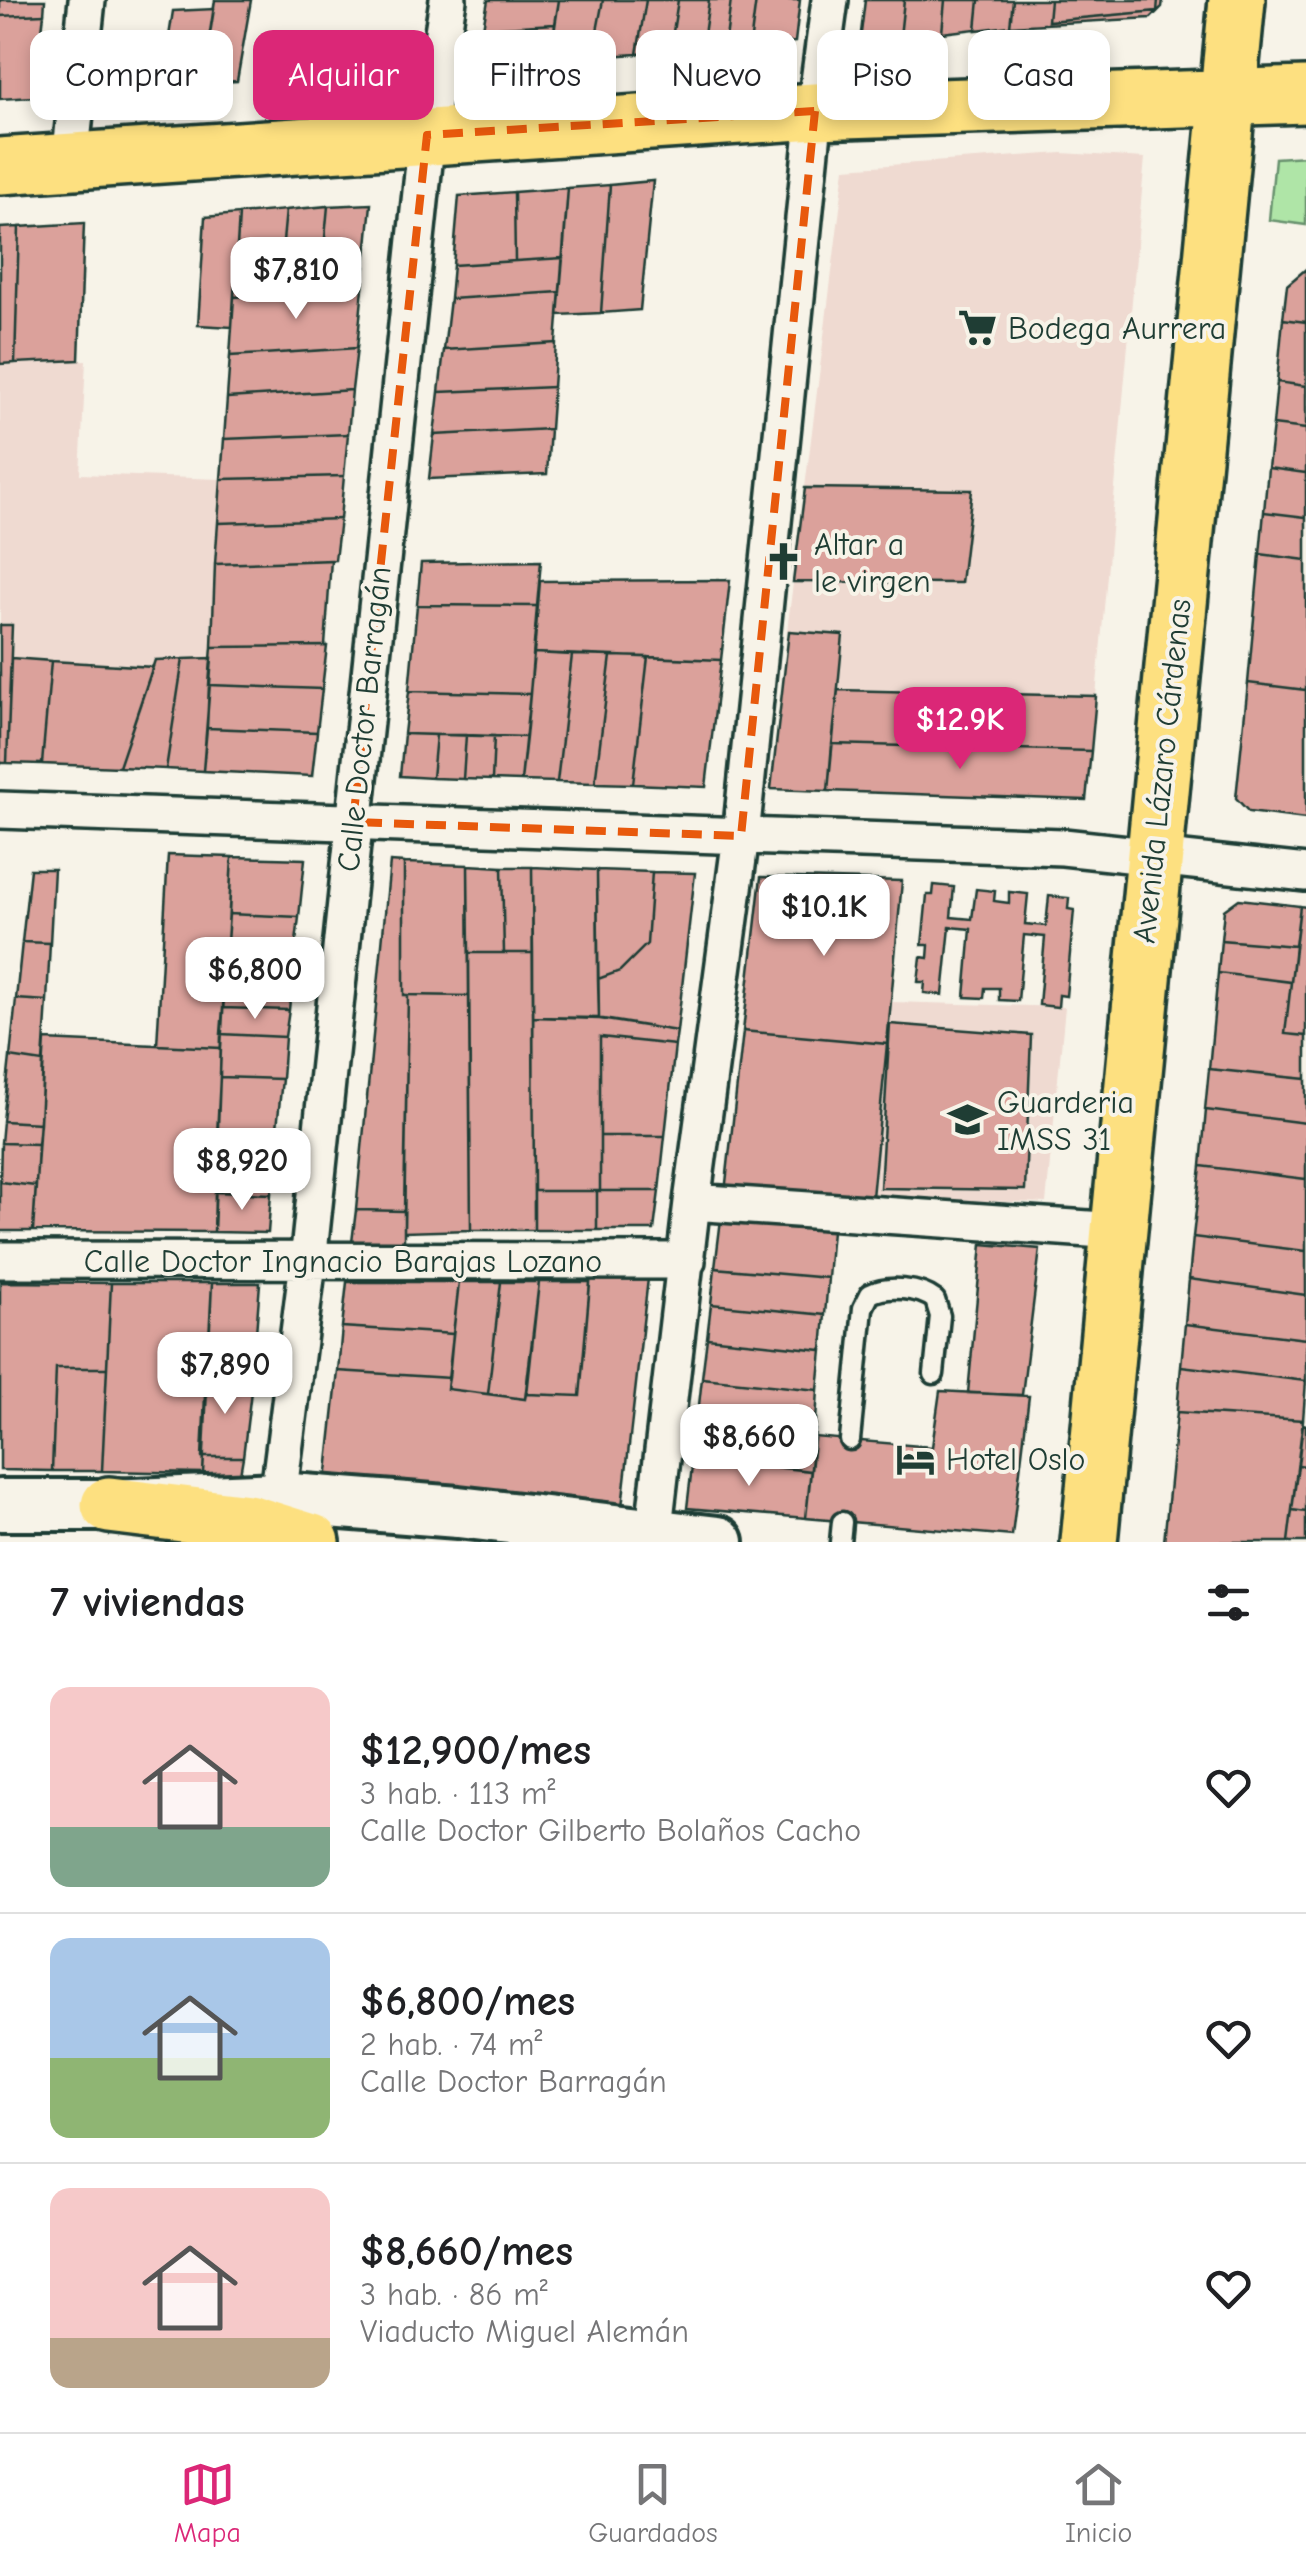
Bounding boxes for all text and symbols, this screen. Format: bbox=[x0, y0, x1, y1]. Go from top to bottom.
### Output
chip: Comprar bbox=[30, 30, 233, 120]
chip: Alquilar bbox=[253, 30, 434, 120]
chip: Filtros bbox=[454, 30, 616, 120]
chip: Nuevo bbox=[636, 30, 797, 120]
chip: Piso bbox=[817, 30, 948, 120]
chip: Casa bbox=[968, 30, 1110, 120]
pin: $7,810 bbox=[215, 237, 377, 322]
text: $7,810 bbox=[252, 251, 340, 288]
supermarket icon: Bodega Aurrera bbox=[957, 307, 999, 349]
place label: Bodega Aurrera bbox=[1008, 310, 1226, 347]
place label: Altar a le virgen bbox=[814, 526, 931, 600]
church icon: Altar a le virgen bbox=[763, 541, 805, 583]
street label: Calle Doctor Barragán bbox=[330, 565, 398, 873]
street label: Avenida Lázaro Cárdenas bbox=[1126, 597, 1198, 945]
pin: $12.9K bbox=[879, 687, 1041, 772]
text: $12.9K bbox=[916, 701, 1004, 738]
pin: $10.1K bbox=[743, 874, 905, 959]
text: $10.1K bbox=[781, 888, 867, 925]
pin: $6,800 bbox=[174, 937, 336, 1022]
text: $6,800 bbox=[207, 951, 303, 988]
place label: Guarderia IMSS 31 bbox=[997, 1084, 1134, 1158]
school or university icon: Guarderia IMSS 31 bbox=[946, 1099, 988, 1141]
pin: $8,920 bbox=[161, 1128, 323, 1213]
text: $8,920 bbox=[196, 1142, 288, 1179]
street label: Calle Doctor Ingnacio Barajas Lozano bbox=[84, 1243, 602, 1280]
pin: $7,890 bbox=[144, 1332, 306, 1417]
text: $7,890 bbox=[179, 1346, 271, 1383]
pin: $8,660 bbox=[668, 1404, 830, 1489]
text: $8,660 bbox=[702, 1418, 796, 1455]
hotel icon: Hotel Oslo bbox=[895, 1438, 937, 1480]
place label: Hotel Oslo bbox=[946, 1441, 1086, 1478]
icon: filters bbox=[1201, 1575, 1256, 1630]
text: 7 viviendas bbox=[50, 1578, 245, 1627]
text: $12,900/mes bbox=[360, 1726, 591, 1775]
icon: home bbox=[130, 1727, 250, 1847]
icon: heart bbox=[1201, 1760, 1256, 1815]
text: 3 hab. · 113 m² bbox=[360, 1775, 555, 1812]
text: Calle Doctor Gilberto Bolaños Cacho bbox=[360, 1812, 861, 1849]
text: $6,800/mes bbox=[360, 1977, 575, 2026]
icon: home bbox=[130, 1978, 250, 2098]
icon: heart bbox=[1201, 2011, 1256, 2066]
text: 2 hab. · 74 m² bbox=[360, 2026, 543, 2063]
text: Calle Doctor Barragán bbox=[360, 2063, 667, 2100]
text: $8,660/mes bbox=[360, 2227, 573, 2276]
icon: home bbox=[130, 2228, 250, 2348]
icon: heart bbox=[1201, 2261, 1256, 2316]
text: 3 hab. · 86 m² bbox=[360, 2276, 548, 2313]
text: Viaducto Miguel Alemán bbox=[360, 2313, 689, 2350]
tab: Mapa bbox=[174, 2457, 241, 2549]
tab: Guardados bbox=[588, 2457, 718, 2549]
tab: Inicio bbox=[1065, 2457, 1132, 2549]

